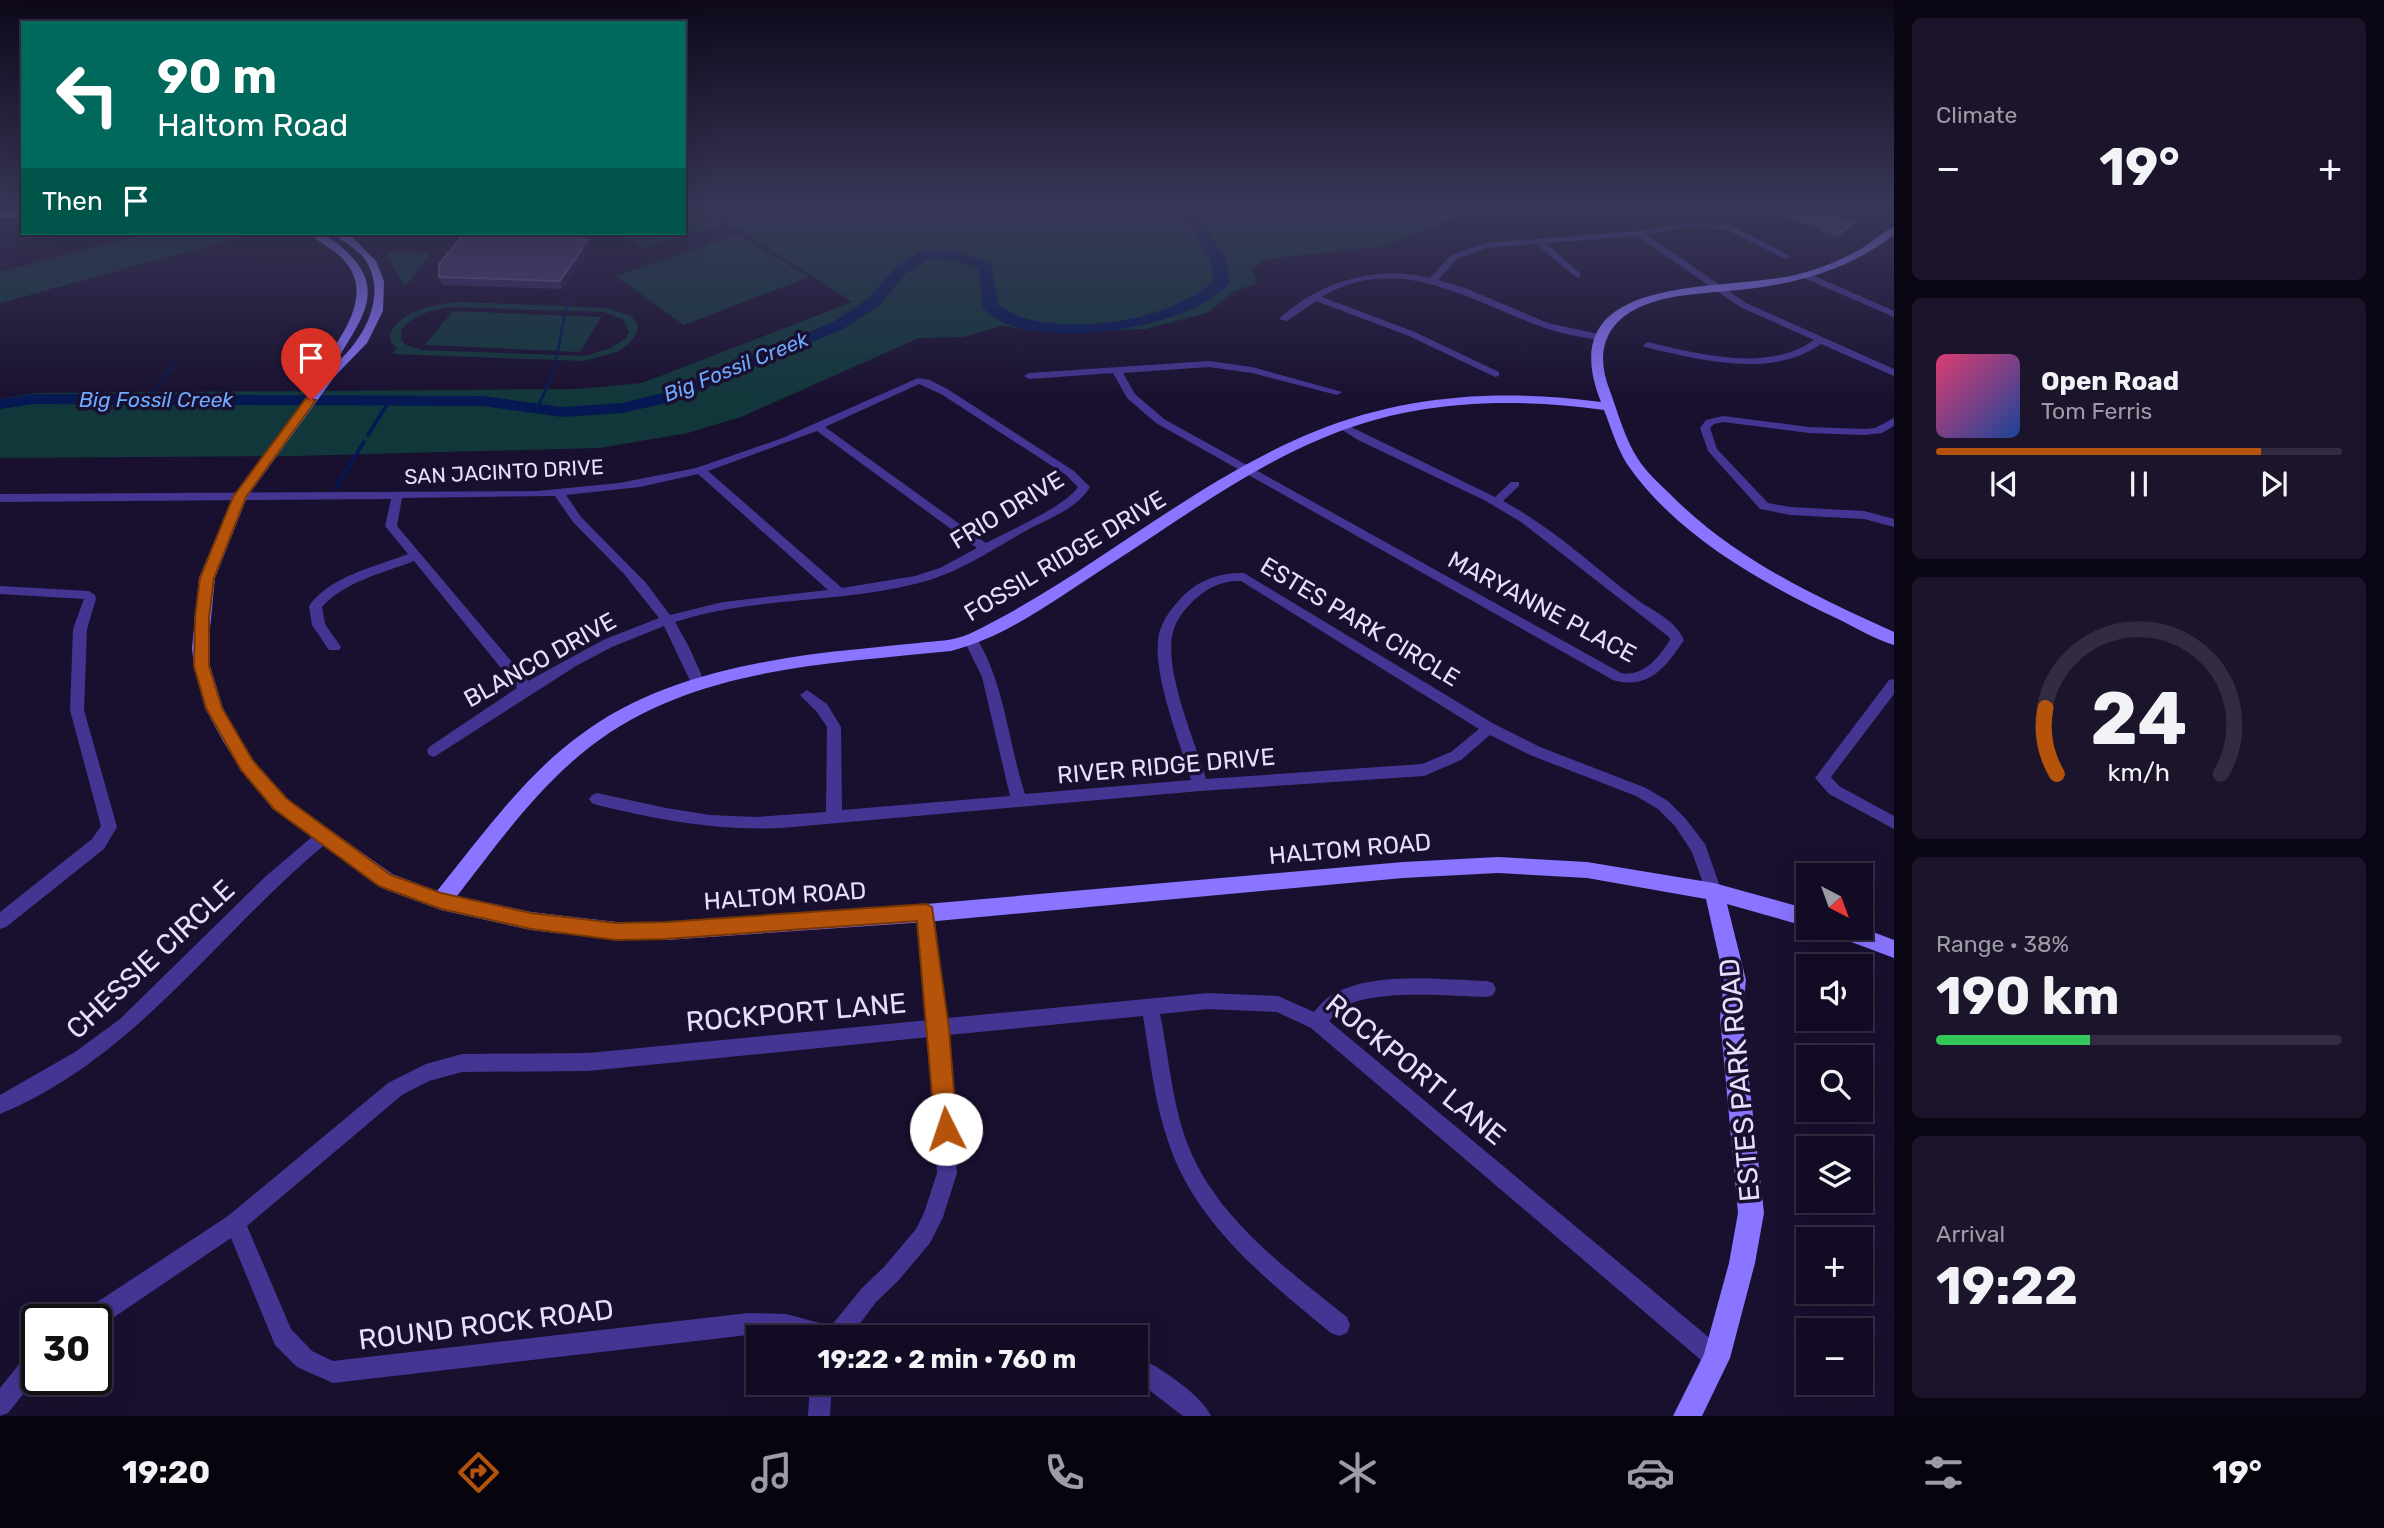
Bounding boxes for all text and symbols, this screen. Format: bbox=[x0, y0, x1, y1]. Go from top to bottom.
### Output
text: 90 m bbox=[157, 47, 277, 105]
icon: left bbox=[42, 49, 133, 140]
text: Climate bbox=[1936, 101, 2017, 129]
text: Haltom Road bbox=[157, 106, 348, 144]
text: 19° bbox=[2099, 136, 2180, 198]
text: − bbox=[1936, 145, 1961, 191]
text: + bbox=[2318, 145, 2342, 191]
icon: arrive bbox=[117, 182, 155, 220]
text: Then bbox=[42, 186, 103, 217]
water label: Big Fossil Creek bbox=[660, 326, 813, 407]
pin bbox=[281, 328, 341, 400]
icon: arrive bbox=[292, 339, 330, 377]
text: Open Road bbox=[2041, 366, 2179, 397]
water label: Big Fossil Creek bbox=[79, 387, 234, 412]
text: Tom Ferris bbox=[2041, 397, 2152, 425]
street label: SAN JACINTO DRIVE bbox=[404, 454, 604, 489]
street label: FRIO DRIVE bbox=[945, 465, 1069, 555]
icon: previous bbox=[1985, 465, 2023, 503]
icon: pause bbox=[2120, 465, 2158, 503]
icon: next bbox=[2255, 465, 2293, 503]
street label: FOSSIL RIDGE DRIVE bbox=[959, 485, 1171, 627]
street label: MARYANNE PLACE bbox=[1443, 546, 1641, 668]
street label: ESTES PARK CIRCLE bbox=[1255, 552, 1465, 692]
street label: BLANCO DRIVE bbox=[459, 607, 621, 713]
text: 24 bbox=[2091, 676, 2187, 762]
street label: RIVER RIDGE DRIVE bbox=[1056, 743, 1276, 789]
text: km/h bbox=[2108, 758, 2170, 787]
street label: HALTOM ROAD bbox=[1268, 828, 1432, 870]
north arrow bbox=[1796, 863, 1872, 940]
map controls bbox=[1796, 863, 1873, 1395]
street label: CHESSIE CIRCLE bbox=[59, 873, 241, 1046]
street label: HALTOM ROAD bbox=[703, 876, 867, 916]
text: Range · 38% bbox=[1936, 930, 2069, 958]
button: sound bbox=[1796, 954, 1873, 1031]
street label: ESTES PARK ROAD bbox=[1712, 957, 1767, 1203]
text: 190 km bbox=[1936, 965, 2120, 1027]
street label: ROCKPORT LANE bbox=[684, 986, 908, 1039]
street label: ROCKPORT LANE bbox=[1319, 987, 1512, 1152]
button: search bbox=[1796, 1045, 1873, 1122]
position arrow bbox=[909, 1092, 983, 1166]
button: layers bbox=[1796, 1136, 1873, 1213]
text: Arrival bbox=[1936, 1220, 2005, 1248]
button: + bbox=[1796, 1227, 1873, 1304]
text: 19:22 bbox=[1936, 1255, 2078, 1317]
street label: ROUND ROCK ROAD bbox=[357, 1292, 616, 1357]
speed limit sign: 30 bbox=[21, 1304, 112, 1395]
button: − bbox=[1796, 1318, 1873, 1395]
text: 19:22 · 2 min · 760 m bbox=[818, 1344, 1076, 1375]
icon: directions bbox=[454, 1448, 503, 1497]
icon: music bbox=[747, 1448, 796, 1497]
icon: phone bbox=[1040, 1448, 1089, 1497]
icon: climate bbox=[1333, 1448, 1382, 1497]
icon: car bbox=[1626, 1448, 1675, 1497]
icon: filters bbox=[1919, 1448, 1968, 1497]
text: 19:20 bbox=[122, 1453, 210, 1491]
text: 19° bbox=[2212, 1453, 2262, 1491]

